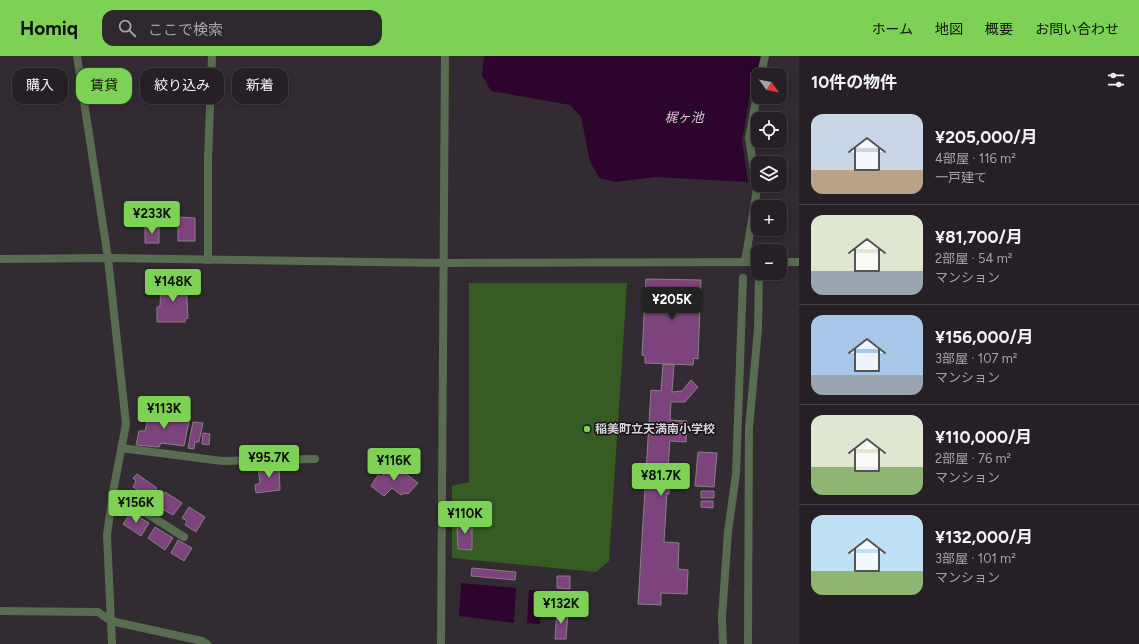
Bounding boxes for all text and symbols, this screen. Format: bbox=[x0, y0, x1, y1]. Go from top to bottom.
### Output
search box bbox=[102, 10, 382, 46]
text: Homiq bbox=[20, 17, 78, 40]
icon: search bbox=[116, 17, 138, 39]
text: ここで検索 bbox=[148, 21, 223, 39]
text: ホーム bbox=[871, 21, 913, 38]
text: 地図 bbox=[935, 21, 963, 38]
text: 概要 bbox=[985, 21, 1013, 38]
text: お問い合わせ bbox=[1035, 21, 1119, 38]
chip: 購入 bbox=[12, 68, 68, 104]
chip: 賃貸 bbox=[76, 68, 132, 104]
chip: 絞り込み bbox=[140, 68, 224, 104]
chip: 新着 bbox=[232, 68, 288, 104]
north arrow bbox=[751, 68, 787, 104]
map controls bbox=[751, 68, 787, 280]
icon: filters bbox=[1105, 69, 1127, 91]
text: 10件の物件 bbox=[811, 72, 897, 92]
water label: 梶ヶ池 bbox=[664, 110, 705, 125]
button: locate bbox=[751, 112, 787, 148]
text: ¥205,000/月 bbox=[935, 127, 1038, 147]
icon: home bbox=[843, 130, 891, 178]
text: 4部屋 · 116 m² bbox=[935, 151, 1016, 166]
button: layers bbox=[751, 156, 787, 192]
text: 一戸建て bbox=[935, 170, 987, 185]
button: + bbox=[751, 200, 787, 236]
pin: ¥233K bbox=[124, 201, 180, 235]
text: ¥233K bbox=[133, 206, 171, 221]
text: ¥81,700/月 bbox=[935, 227, 1023, 247]
icon: home bbox=[843, 231, 891, 279]
button: − bbox=[751, 244, 787, 280]
text: 2部屋 · 54 m² bbox=[935, 251, 1013, 266]
pin: ¥148K bbox=[145, 269, 201, 303]
text: マンション bbox=[935, 270, 1000, 285]
text: ¥148K bbox=[154, 274, 192, 289]
pin: ¥205K bbox=[644, 287, 700, 321]
text: ¥205K bbox=[652, 292, 692, 307]
text: ¥156,000/月 bbox=[935, 327, 1034, 347]
icon: home bbox=[843, 331, 891, 379]
text: 3部屋 · 107 m² bbox=[935, 351, 1017, 366]
text: マンション bbox=[935, 370, 1000, 385]
pin: ¥113K bbox=[136, 396, 192, 430]
text: ¥113K bbox=[147, 401, 181, 416]
place label: 稲美町立天満南小学校 bbox=[595, 422, 715, 436]
marker: 稲美町立天満南小学校 bbox=[582, 424, 592, 434]
text: ¥110,000/月 bbox=[935, 427, 1032, 447]
icon: home bbox=[843, 431, 891, 479]
pin: ¥95.7K bbox=[236, 445, 302, 479]
pin: ¥116K bbox=[366, 448, 422, 482]
text: ¥95.7K bbox=[248, 450, 290, 465]
text: 2部屋 · 76 m² bbox=[935, 451, 1011, 466]
text: ¥116K bbox=[377, 453, 411, 468]
pin: ¥81.7K bbox=[628, 463, 694, 497]
text: ¥81.7K bbox=[641, 468, 681, 483]
text: マンション bbox=[935, 470, 1000, 485]
pin: ¥156K bbox=[108, 490, 164, 524]
text: ¥156K bbox=[118, 495, 155, 510]
pin: ¥110K bbox=[437, 501, 493, 535]
text: ¥110K bbox=[447, 506, 483, 521]
text: ¥132,000/月 bbox=[935, 527, 1033, 547]
icon: home bbox=[843, 531, 891, 579]
text: 3部屋 · 101 m² bbox=[935, 551, 1016, 566]
text: マンション bbox=[935, 570, 1000, 585]
pin: ¥132K bbox=[533, 591, 589, 625]
text: ¥132K bbox=[543, 596, 579, 611]

